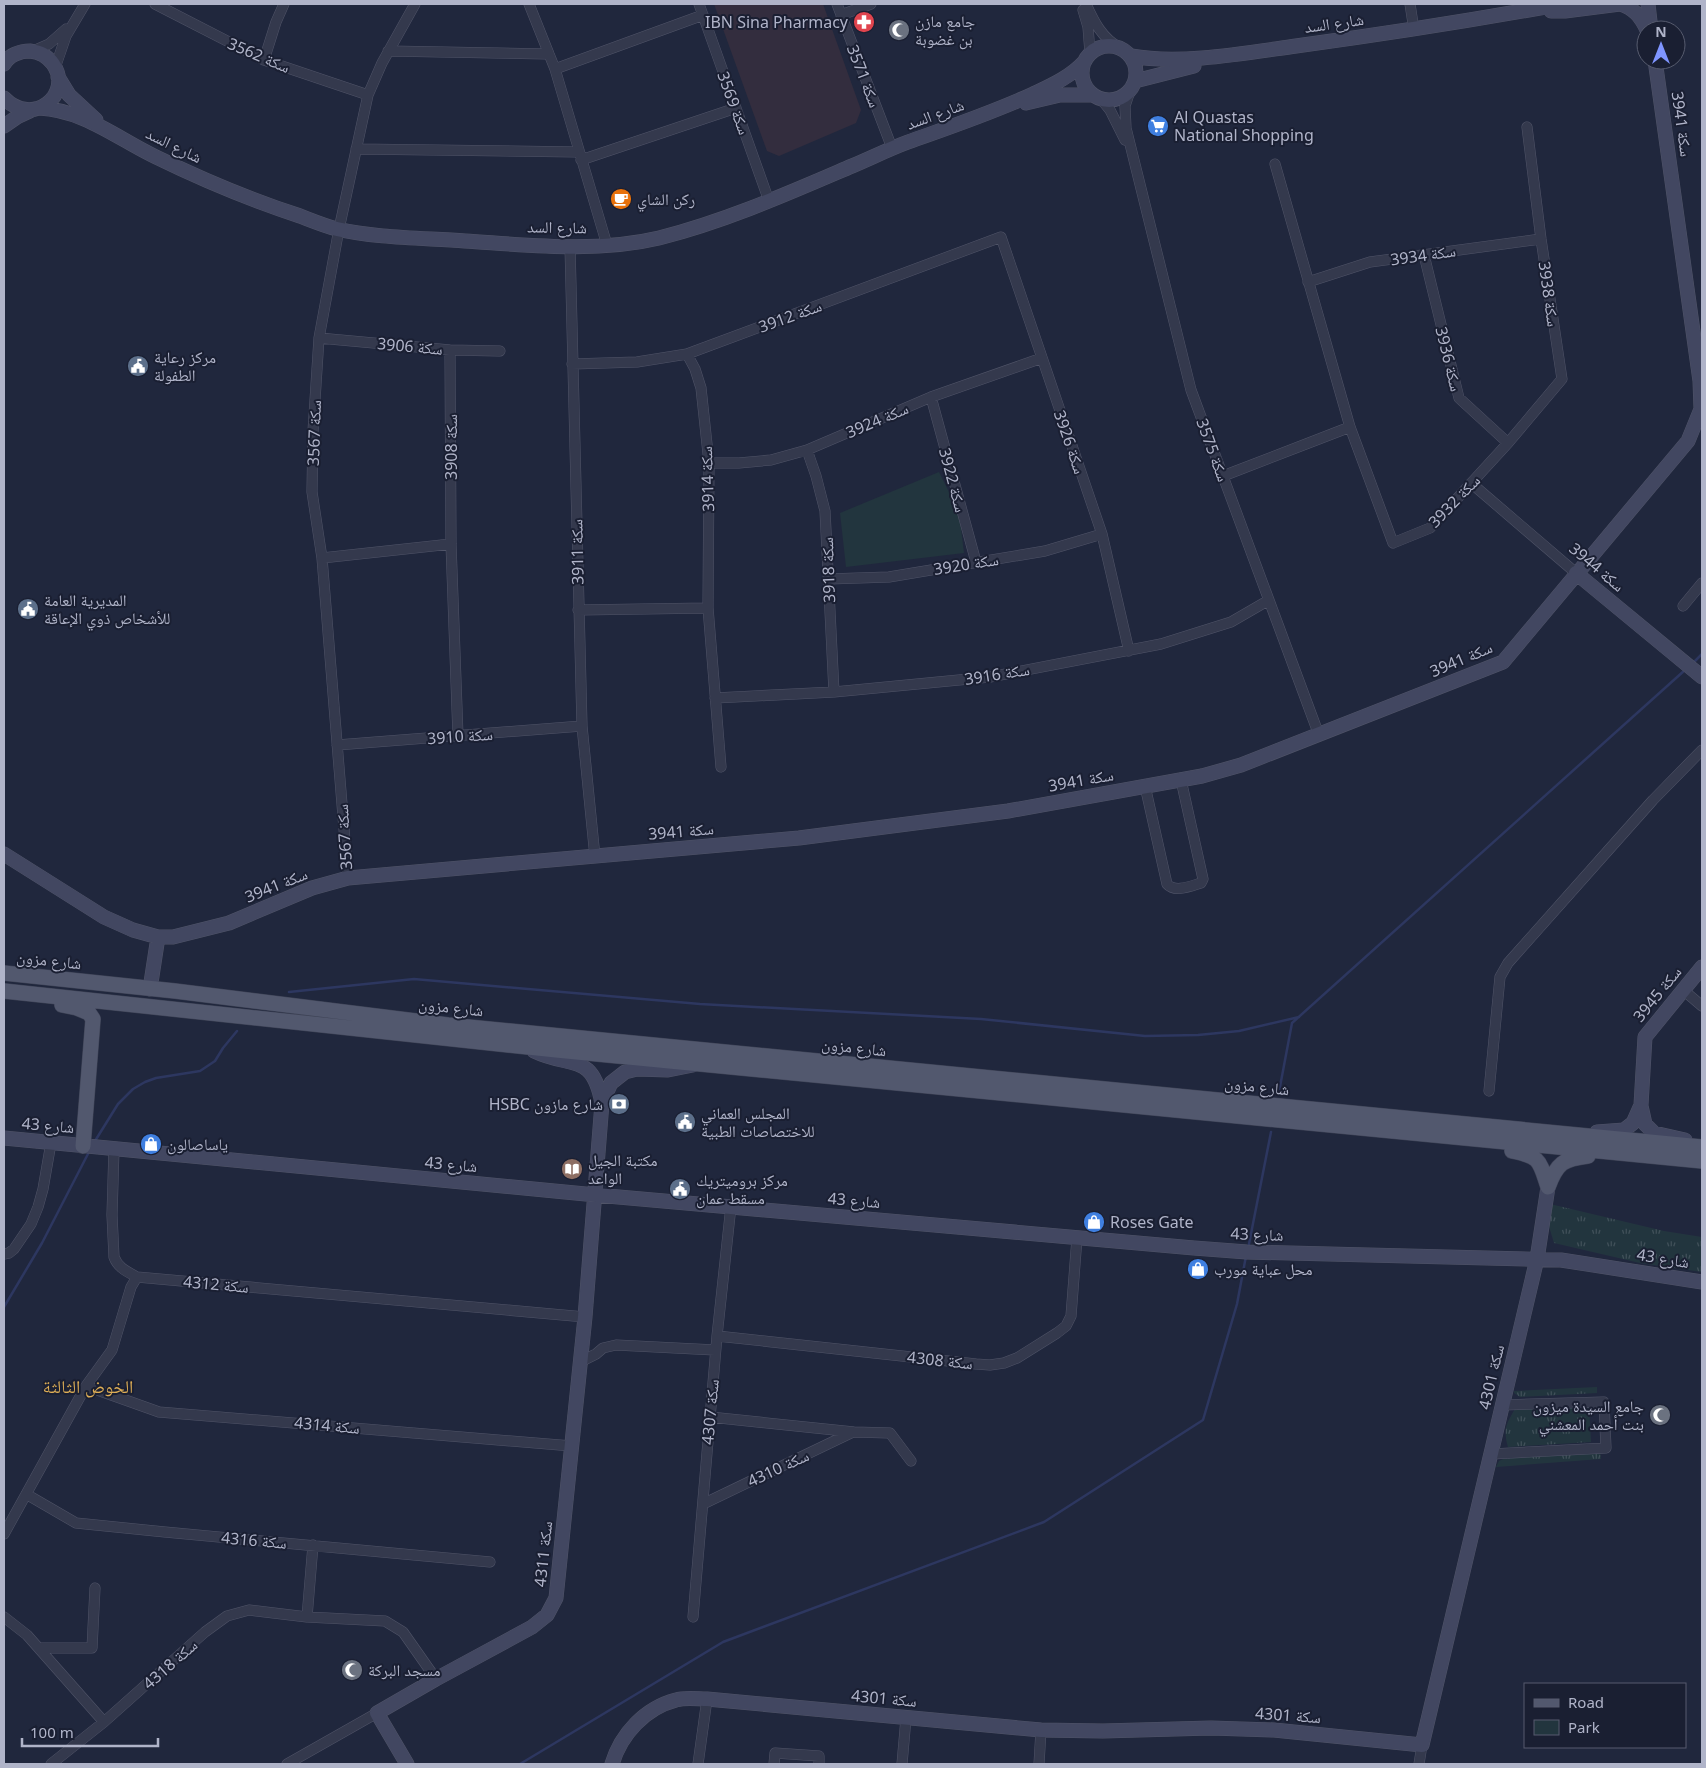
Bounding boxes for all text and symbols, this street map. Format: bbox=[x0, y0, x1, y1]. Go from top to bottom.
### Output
street label: شارع السد bbox=[1303, 8, 1365, 38]
pharmacy icon: IBN Sina Pharmacy bbox=[852, 10, 876, 34]
place label: جامع مازن بن غضوبة bbox=[915, 10, 975, 50]
place label: IBN Sina Pharmacy bbox=[705, 11, 849, 33]
mosque icon: جامع مازن بن غضوبة bbox=[887, 18, 911, 42]
north arrow bbox=[1636, 20, 1686, 70]
text: N bbox=[1655, 22, 1667, 41]
street label: سكة 3562 bbox=[224, 32, 294, 78]
street label: سكة 3571 bbox=[842, 41, 886, 111]
street label: سكة 3569 bbox=[712, 68, 756, 138]
street label: سكة 3941 bbox=[1667, 90, 1697, 158]
street label: شارع السد bbox=[903, 93, 967, 135]
place label: Al Quastas National Shopping bbox=[1174, 106, 1314, 146]
supermarket icon: Al Quastas National Shopping bbox=[1146, 114, 1170, 138]
street label: شارع السد bbox=[142, 122, 206, 168]
cafe icon: ركن الشاي bbox=[609, 187, 633, 211]
place label: ركن الشاي bbox=[637, 188, 695, 212]
street label: شارع السد bbox=[527, 215, 587, 239]
street label: سكة 3934 bbox=[1389, 240, 1457, 270]
street label: سكة 3938 bbox=[1534, 260, 1564, 328]
street label: سكة 3912 bbox=[755, 294, 825, 338]
street label: سكة 3936 bbox=[1430, 324, 1468, 394]
street label: سكة 3906 bbox=[376, 332, 444, 360]
place label: مركز رعاية الطفولة bbox=[154, 346, 216, 386]
public building icon: مركز رعاية الطفولة bbox=[126, 354, 150, 378]
street label: سكة 3924 bbox=[842, 397, 912, 443]
street label: سكة 3567 bbox=[302, 400, 326, 466]
street label: سكة 3926 bbox=[1049, 407, 1091, 477]
street label: سكة 3908 bbox=[440, 414, 462, 480]
street label: سكة 3575 bbox=[1191, 415, 1235, 485]
street label: سكة 3922 bbox=[934, 445, 972, 515]
street label: سكة 3914 bbox=[695, 446, 719, 512]
street label: سكة 3932 bbox=[1423, 470, 1485, 532]
street label: سكة 3911 bbox=[565, 519, 589, 585]
street label: سكة 3918 bbox=[816, 537, 840, 603]
street label: سكة 3944 bbox=[1565, 537, 1629, 597]
street label: سكة 3920 bbox=[932, 548, 1000, 580]
place label: المديرية العامة للأشخاص ذوي الإعاقة bbox=[44, 589, 170, 631]
public building icon: المديرية العامة للأشخاص ذوي الإعاقة bbox=[16, 597, 40, 621]
street label: سكة 3941 bbox=[1426, 636, 1496, 682]
street label: سكة 3916 bbox=[963, 658, 1031, 690]
street label: سكة 3910 bbox=[426, 723, 494, 749]
street label: سكة 3941 bbox=[1047, 763, 1115, 797]
street label: سكة 3567 bbox=[331, 803, 357, 871]
street label: سكة 3941 bbox=[647, 817, 715, 845]
street label: سكة 3941 bbox=[241, 862, 311, 908]
street label: شارع مزون bbox=[15, 946, 83, 974]
street label: سكة 3945 bbox=[1628, 961, 1686, 1027]
street label: شارع مزون bbox=[417, 993, 485, 1021]
street label: شارع مزون bbox=[820, 1033, 888, 1061]
street label: شارع مزون bbox=[1223, 1072, 1291, 1100]
bank icon: HSBC شارع مازون bbox=[607, 1092, 631, 1116]
place label: HSBC شارع مازون bbox=[489, 1093, 603, 1115]
place label: المجلس العماني للاختصاصات الطبية bbox=[701, 1102, 815, 1142]
public building icon: المجلس العماني للاختصاصات الطبية bbox=[673, 1110, 697, 1134]
street label: شارع 43 bbox=[21, 1112, 75, 1138]
shop icon: ياساصالون bbox=[139, 1132, 163, 1156]
place label: ياساصالون bbox=[167, 1133, 228, 1155]
place label: مكتبة الجيل الواعد bbox=[588, 1149, 658, 1189]
street label: شارع 43 bbox=[424, 1151, 478, 1177]
library icon: مكتبة الجيل الواعد bbox=[560, 1157, 584, 1181]
place label: مركز بروميتريك مسقط عمان bbox=[696, 1169, 788, 1209]
public building icon: مركز بروميتريك مسقط عمان bbox=[668, 1177, 692, 1201]
street label: شارع 43 bbox=[827, 1187, 881, 1213]
shop icon: Roses Gate bbox=[1082, 1210, 1106, 1234]
place label: Roses Gate bbox=[1110, 1211, 1194, 1233]
street label: شارع 43 bbox=[1230, 1222, 1284, 1246]
street label: شارع 43 bbox=[1635, 1243, 1691, 1273]
shop icon: محل عباية مورب bbox=[1186, 1257, 1210, 1281]
place label: محل عباية مورب bbox=[1214, 1258, 1313, 1280]
street label: سكة 4312 bbox=[182, 1270, 250, 1298]
street label: سكة 4301 bbox=[1473, 1342, 1509, 1412]
street label: سكة 4308 bbox=[906, 1346, 974, 1374]
district label: الخوض الثالثة bbox=[43, 1374, 133, 1398]
street label: سكة 4307 bbox=[696, 1378, 724, 1446]
place label: جامع السيدة ميزون بنت أحمد المعشني bbox=[1532, 1395, 1644, 1437]
mosque icon: جامع السيدة ميزون بنت أحمد المعشني bbox=[1648, 1403, 1672, 1427]
street label: سكة 4314 bbox=[293, 1411, 361, 1439]
street label: سكة 4310 bbox=[743, 1444, 813, 1492]
street label: سكة 4311 bbox=[529, 1520, 557, 1588]
street label: سكة 4316 bbox=[220, 1526, 288, 1554]
street label: سكة 4318 bbox=[138, 1634, 202, 1694]
mosque icon: مسجد البركة bbox=[340, 1658, 364, 1682]
place label: مسجد البركة bbox=[368, 1659, 441, 1681]
legend bbox=[1524, 1683, 1686, 1748]
street label: سكة 4301 bbox=[850, 1684, 918, 1712]
text: Road bbox=[1568, 1692, 1604, 1712]
street label: سكة 4301 bbox=[1254, 1702, 1322, 1728]
scale bar bbox=[22, 1716, 159, 1748]
text: Park bbox=[1568, 1717, 1600, 1737]
text: 100 m bbox=[30, 1722, 74, 1742]

